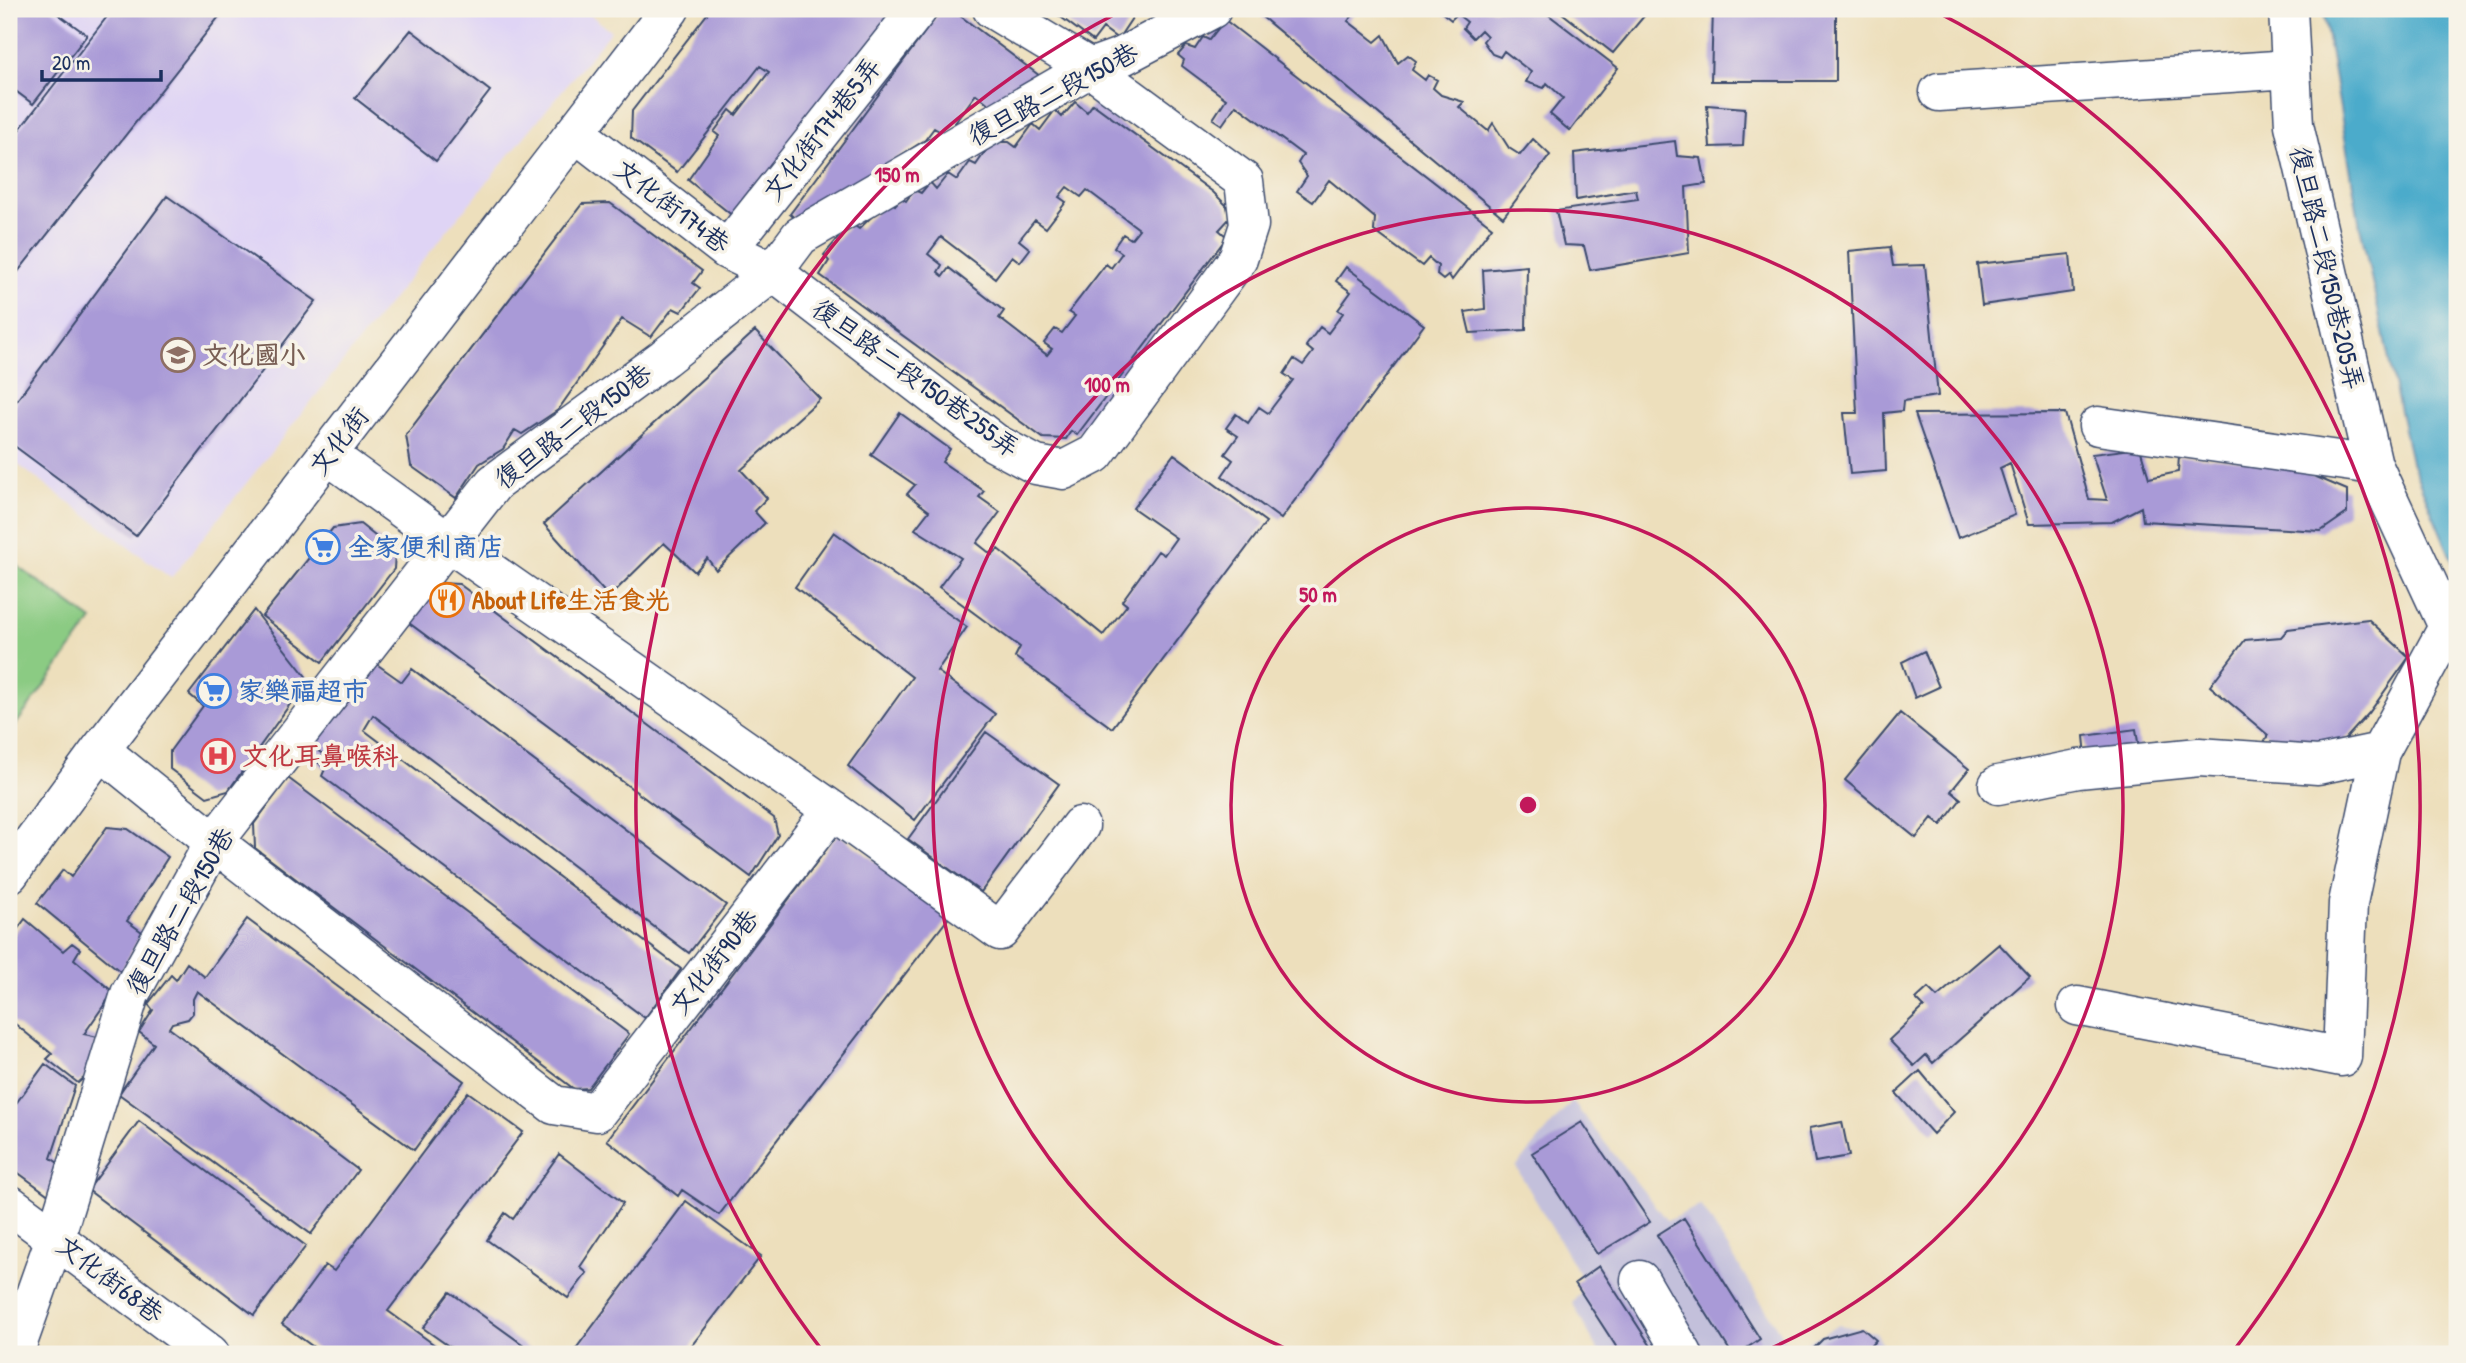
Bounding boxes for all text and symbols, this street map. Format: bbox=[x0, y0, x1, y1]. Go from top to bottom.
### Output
street label: 復旦路二段150巷 bbox=[962, 34, 1144, 153]
scale bar bbox=[42, 38, 161, 82]
text: 20 m bbox=[52, 48, 90, 77]
street label: 文化街174巷5弄 bbox=[755, 50, 889, 208]
street label: 復旦路二段150巷205弄 bbox=[2282, 143, 2373, 393]
street label: 文化街174巷 bbox=[607, 151, 737, 261]
text: 150 m bbox=[874, 160, 920, 189]
street label: 復旦路二段150巷255弄 bbox=[806, 290, 1027, 465]
school or university icon: 文化國小 bbox=[159, 336, 197, 374]
place label: 文化國小 bbox=[202, 337, 306, 372]
street label: 復旦路二段150巷 bbox=[487, 355, 658, 496]
text: 100 m bbox=[1084, 370, 1130, 399]
street label: 文化街 bbox=[301, 399, 376, 482]
supermarket icon: 全家便利商店 bbox=[304, 528, 342, 566]
place label: 全家便利商店 bbox=[348, 529, 504, 564]
text: 50 m bbox=[1299, 580, 1337, 609]
restaurant icon: About Life生活食光 bbox=[428, 581, 466, 619]
place label: About Life生活食光 bbox=[472, 582, 670, 617]
supermarket icon: 家樂福超市 bbox=[195, 672, 233, 710]
place label: 家樂福超市 bbox=[238, 673, 368, 708]
hospital icon: 文化耳鼻喉科 bbox=[199, 737, 237, 775]
place label: 文化耳鼻喉科 bbox=[242, 738, 399, 773]
centre of rings bbox=[1516, 793, 1540, 817]
street label: 復旦路二段150巷 bbox=[117, 821, 242, 1001]
street label: 文化街90巷 bbox=[661, 902, 766, 1022]
street label: 文化街68巷 bbox=[50, 1227, 171, 1330]

